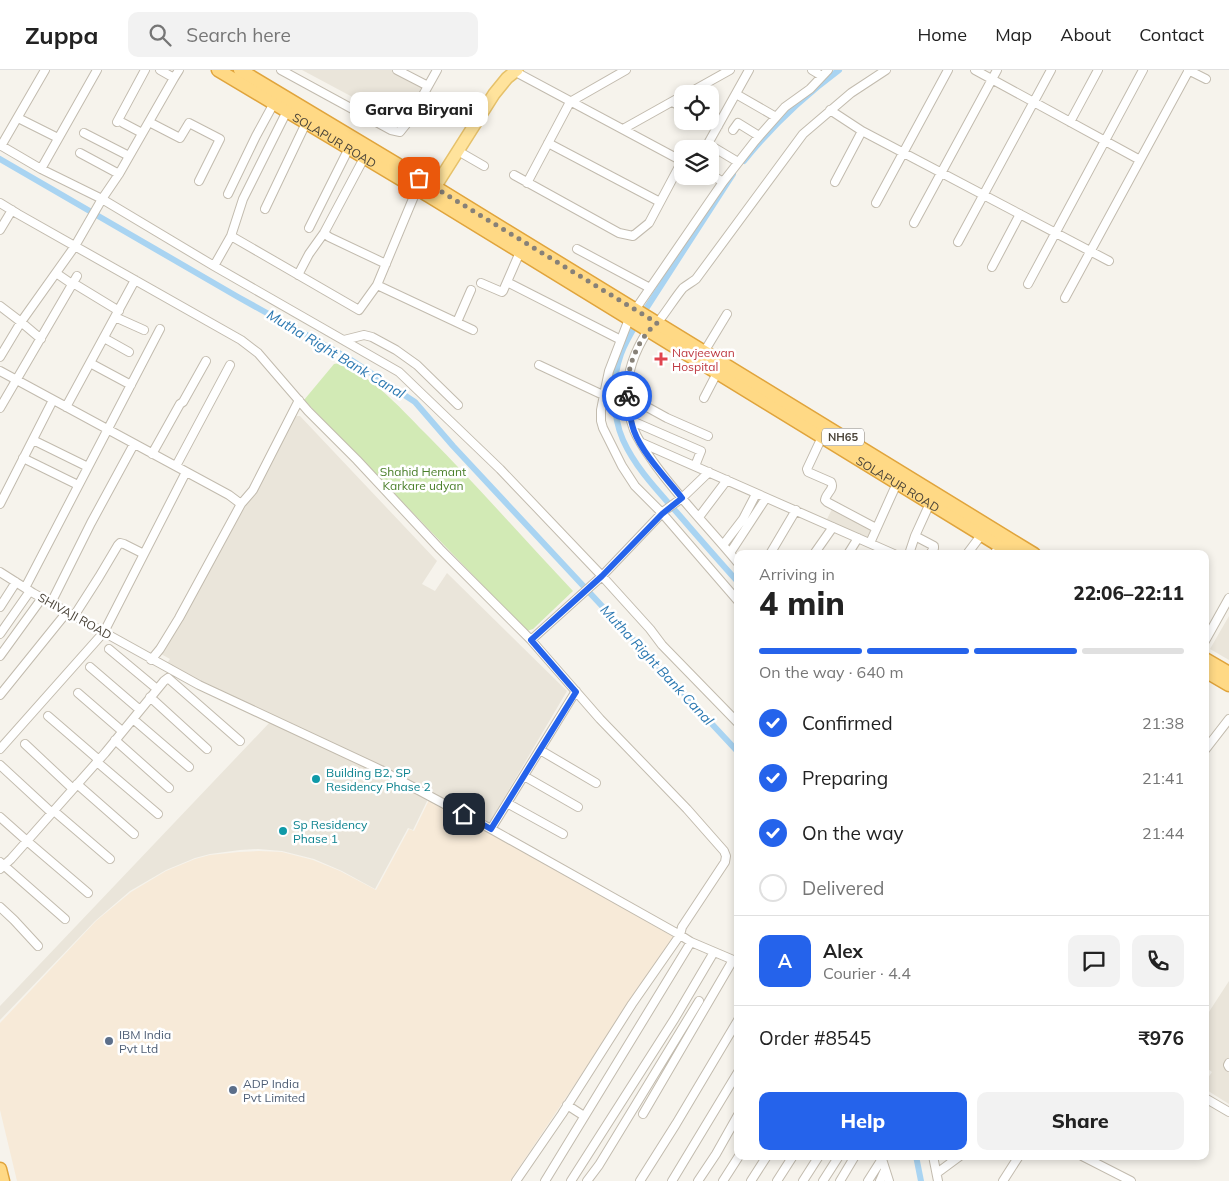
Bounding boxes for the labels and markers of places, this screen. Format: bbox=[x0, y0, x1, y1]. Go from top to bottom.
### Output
callout: Garva Biryani bbox=[350, 93, 488, 128]
pin bbox=[398, 157, 440, 199]
place label: Navjeewan Hospital bbox=[672, 345, 735, 374]
marker: Navjeewan Hospital bbox=[654, 352, 668, 366]
place label: Building B2, SP Residency Phase 2 bbox=[326, 765, 431, 794]
marker: Building B2, SP Residency Phase 2 bbox=[310, 773, 322, 785]
pin bbox=[443, 793, 485, 835]
place label: Sp Residency Phase 1 bbox=[293, 817, 368, 846]
marker: Sp Residency Phase 1 bbox=[277, 825, 289, 837]
place label: IBM India Pvt Ltd bbox=[119, 1027, 171, 1056]
marker: IBM India Pvt Ltd bbox=[103, 1035, 115, 1047]
place label: ADP India Pvt Limited bbox=[243, 1076, 305, 1105]
marker: ADP India Pvt Limited bbox=[227, 1084, 239, 1096]

